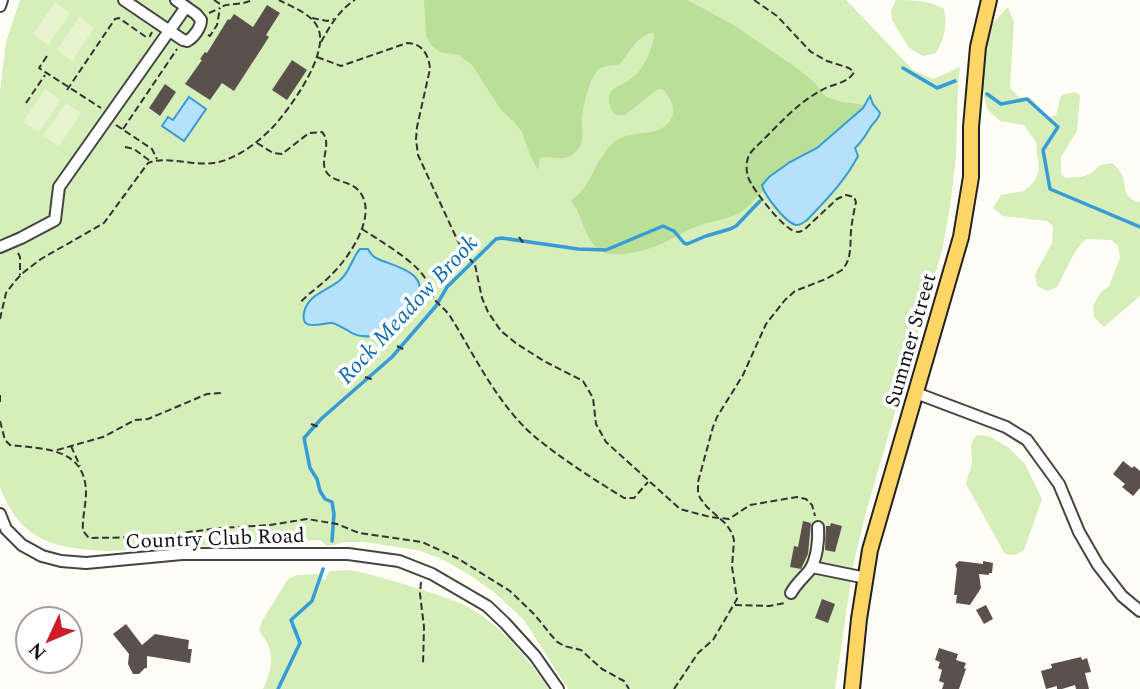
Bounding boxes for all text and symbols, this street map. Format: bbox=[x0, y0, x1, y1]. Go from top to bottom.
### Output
water label: Rock Meadow Brook bbox=[329, 227, 487, 393]
street label: Summer Street bbox=[877, 270, 945, 411]
street label: Country Club Road bbox=[125, 520, 305, 558]
north arrow bbox=[14, 605, 84, 675]
text: N bbox=[22, 635, 54, 666]

